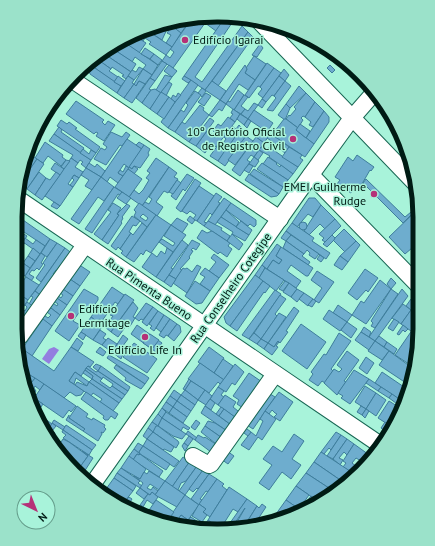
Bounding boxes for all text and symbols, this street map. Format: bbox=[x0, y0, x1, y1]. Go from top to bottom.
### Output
place label: Edifício Igarai bbox=[193, 32, 264, 47]
marker: Edifício Igarai bbox=[180, 35, 190, 45]
place label: 10º Cartório Oficial de Registro Civil bbox=[187, 124, 285, 153]
marker: 10º Cartório Oficial de Registro Civil bbox=[288, 134, 298, 144]
place label: EMEI Guilherme Rudge bbox=[284, 179, 366, 208]
marker: EMEI Guilherme Rudge bbox=[369, 189, 379, 199]
street label: Rua Conselheiro Cotegipe bbox=[187, 230, 274, 346]
street label: Rua Pimenta Bueno bbox=[103, 254, 195, 323]
place label: Edifício Lermitage bbox=[79, 301, 130, 330]
marker: Edifício Lermitage bbox=[66, 311, 76, 321]
marker: Edifício Life In bbox=[140, 332, 150, 342]
place label: Edifício Life In bbox=[108, 342, 182, 357]
north arrow bbox=[16, 490, 56, 530]
text: N bbox=[35, 510, 50, 525]

